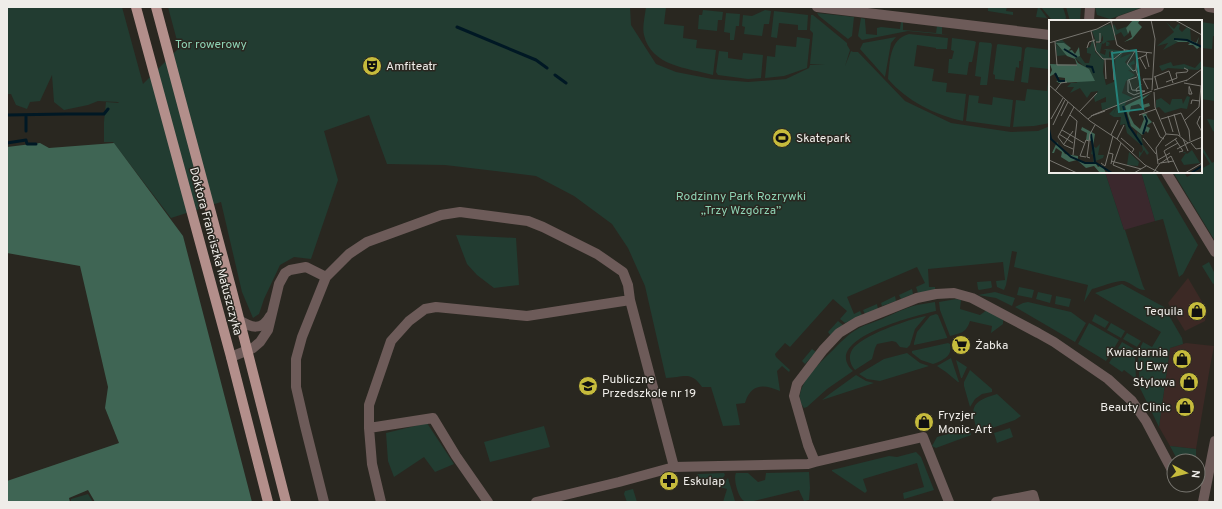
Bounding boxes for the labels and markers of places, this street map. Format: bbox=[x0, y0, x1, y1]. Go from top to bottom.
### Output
theatre icon: Amfiteatr bbox=[361, 55, 383, 77]
place label: Amfiteatr bbox=[386, 59, 437, 75]
sports icon: Skatepark bbox=[771, 127, 793, 149]
place label: Skatepark bbox=[796, 131, 851, 147]
shop icon: Tequila bbox=[1186, 300, 1208, 322]
place label: Tequila bbox=[1144, 304, 1183, 320]
supermarket icon: Żabka bbox=[950, 334, 972, 356]
place label: Żabka bbox=[975, 338, 1008, 354]
place label: Kwiaciarnia U Ewy bbox=[1106, 345, 1168, 375]
shop icon: Kwiaciarnia U Ewy bbox=[1171, 348, 1193, 370]
shop icon: Stylowa bbox=[1178, 371, 1200, 393]
place label: Publiczne Przedszkole nr 19 bbox=[602, 372, 696, 402]
school or university icon: Publiczne Przedszkole nr 19 bbox=[577, 375, 599, 397]
place label: Stylowa bbox=[1133, 375, 1175, 391]
shop icon: Beauty Clinic bbox=[1174, 396, 1196, 418]
place label: Beauty Clinic bbox=[1100, 400, 1171, 416]
place label: Fryzjer Monic-Art bbox=[938, 408, 992, 438]
shop icon: Fryzjer Monic-Art bbox=[913, 411, 935, 433]
pharmacy icon: Eskulap bbox=[658, 470, 680, 492]
place label: Eskulap bbox=[683, 474, 725, 490]

